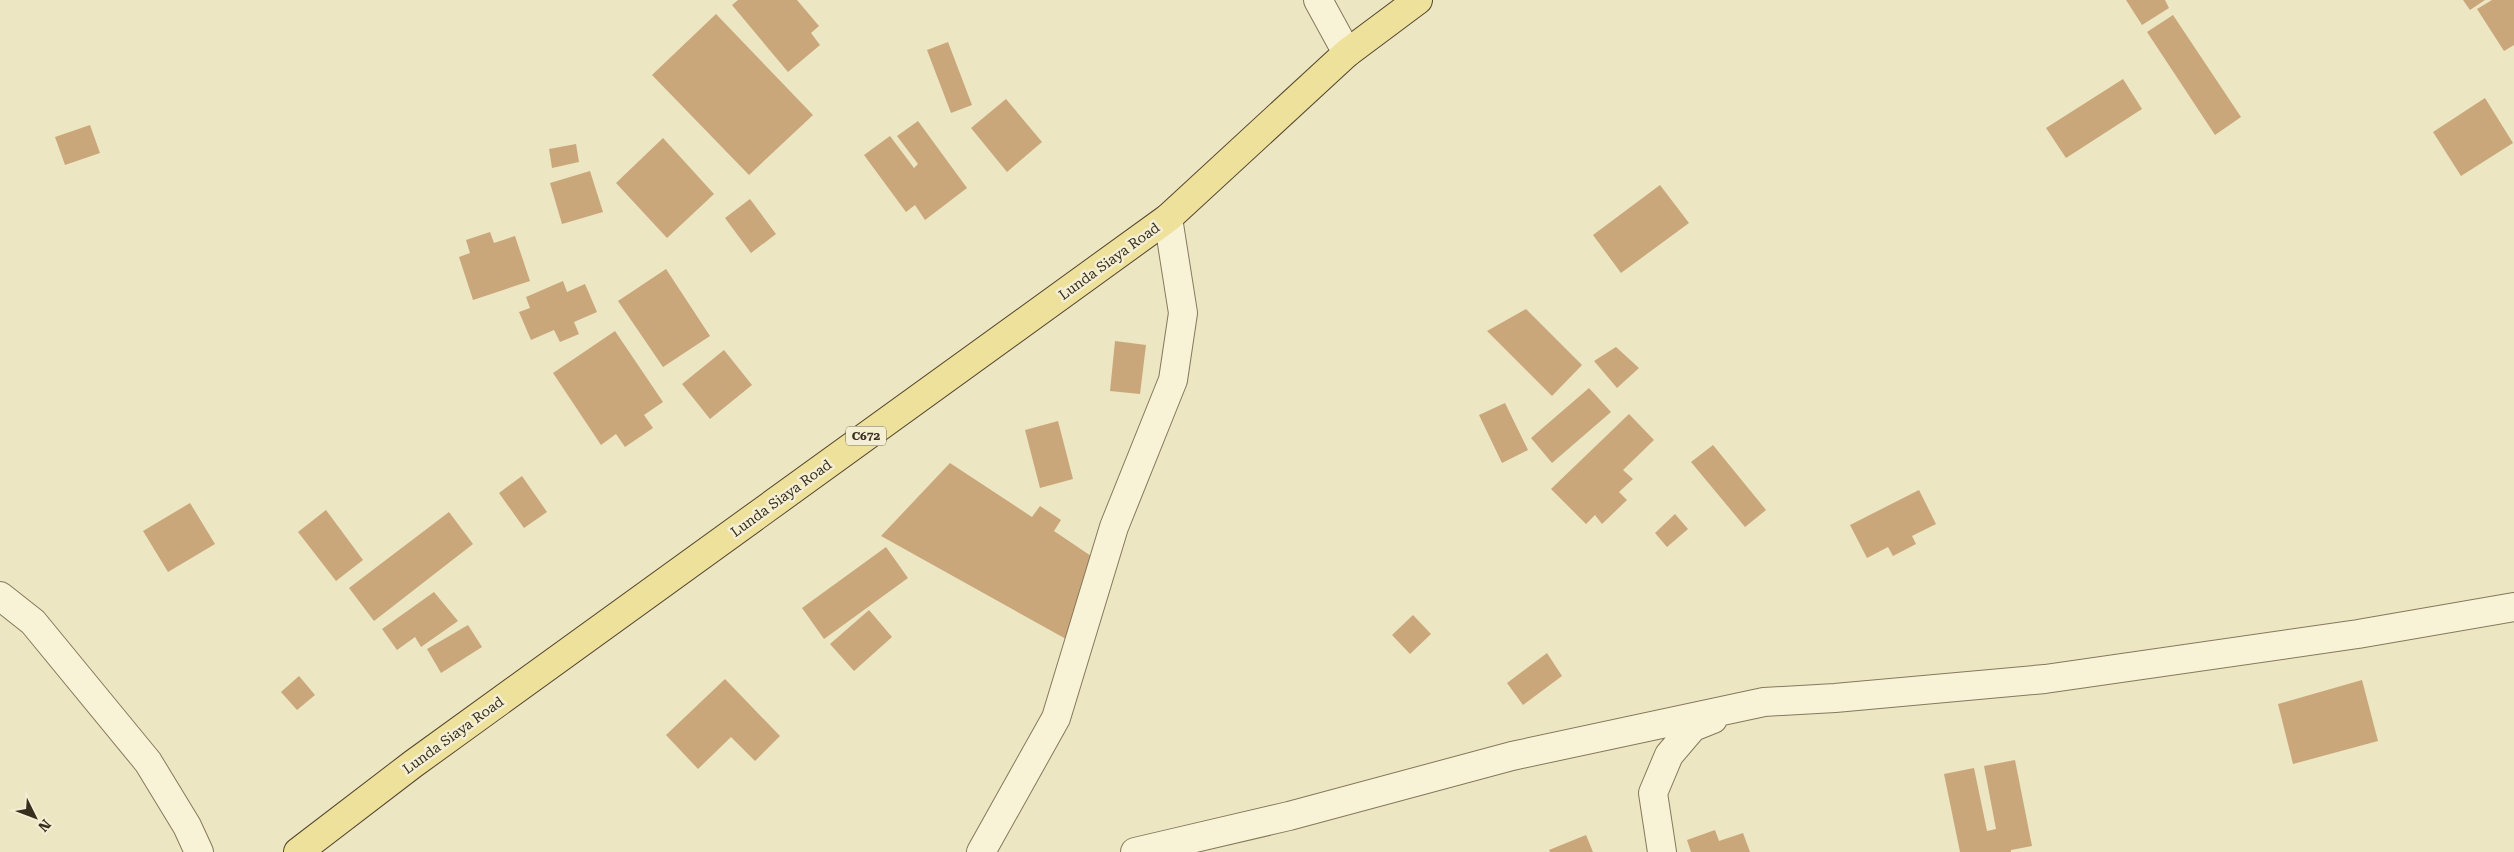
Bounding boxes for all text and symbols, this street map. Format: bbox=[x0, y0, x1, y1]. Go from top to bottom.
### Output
street label: Lunda Siaya Road bbox=[1056, 219, 1162, 303]
road number: C672 bbox=[846, 426, 886, 446]
street label: Lunda Siaya Road bbox=[728, 456, 834, 540]
street label: Lunda Siaya Road bbox=[400, 693, 506, 777]
north arrow bbox=[10, 792, 60, 842]
text: N bbox=[35, 816, 54, 835]

